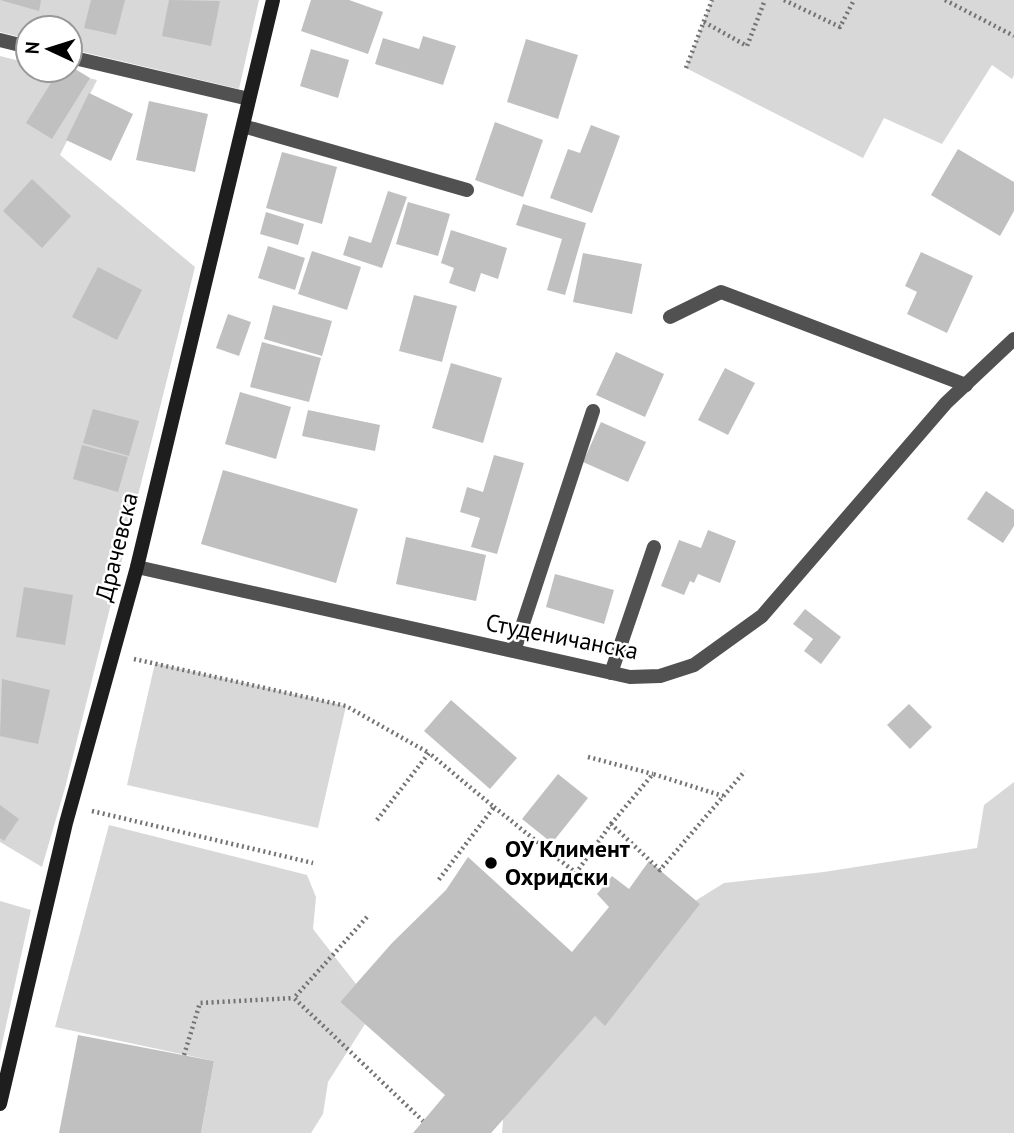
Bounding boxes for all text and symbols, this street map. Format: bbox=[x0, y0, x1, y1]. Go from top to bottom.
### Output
north arrow bbox=[14, 14, 84, 84]
text: N bbox=[20, 41, 44, 55]
street label: Драчевска bbox=[88, 489, 145, 605]
street label: Студеничанска bbox=[483, 607, 641, 666]
place label: ОУ Климент Охридски bbox=[505, 833, 631, 892]
marker: ОУ Климент Охридски bbox=[483, 855, 499, 871]

